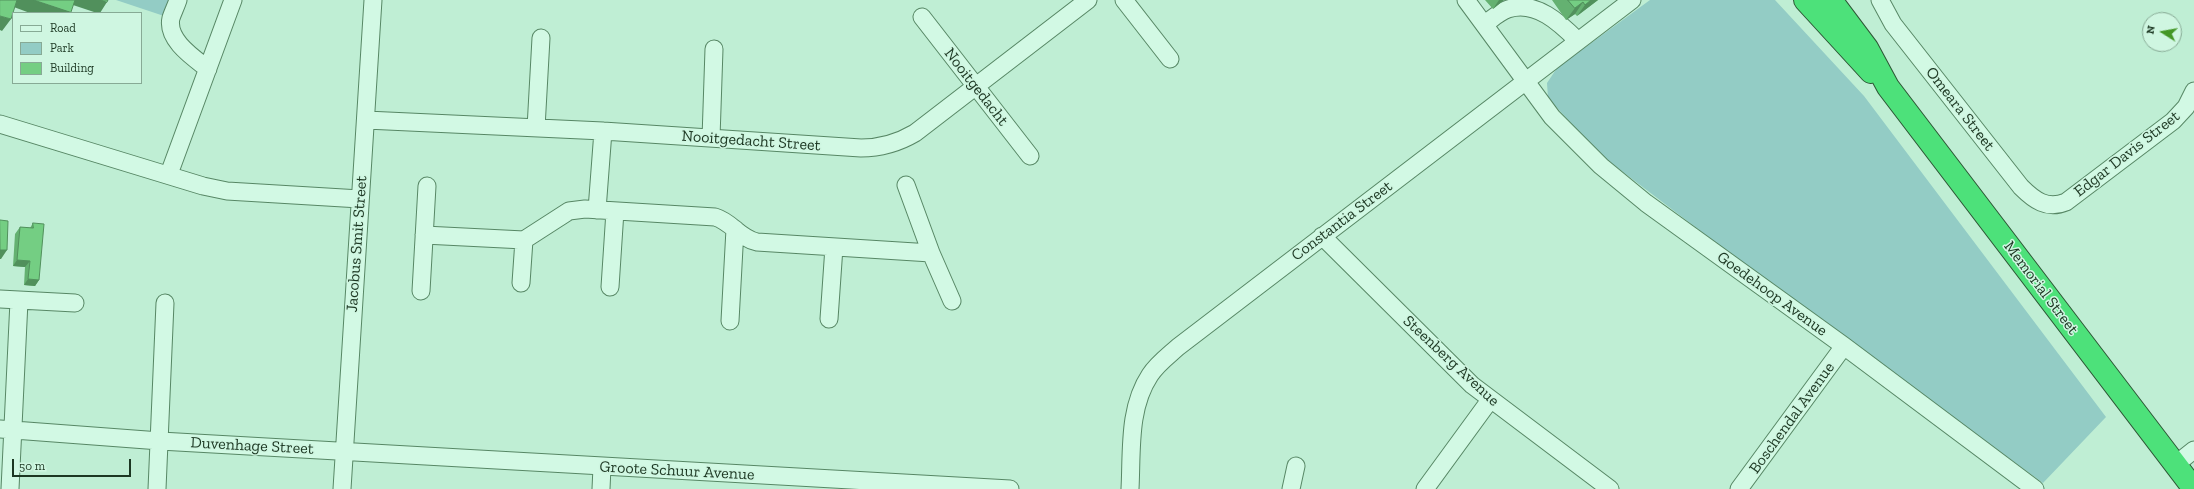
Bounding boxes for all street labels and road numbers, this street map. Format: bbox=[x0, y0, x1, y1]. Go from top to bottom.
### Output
street label: Nooitgedacht bbox=[940, 44, 1012, 130]
street label: Omeara Street bbox=[1921, 63, 1999, 155]
street label: Edgar Davis Street bbox=[2070, 107, 2184, 201]
street label: Nooitgedacht Street bbox=[681, 127, 821, 155]
street label: Jacobus Smit Street bbox=[343, 175, 371, 313]
street label: Constantia Street bbox=[1288, 177, 1396, 265]
street label: Memorial Street bbox=[2000, 237, 2082, 339]
street label: Goedehoop Avenue bbox=[1713, 248, 1831, 340]
street label: Steenberg Avenue bbox=[1399, 312, 1503, 410]
street label: Boschendal Avenue bbox=[1745, 359, 1839, 477]
street label: Duvenhage Street bbox=[190, 433, 314, 459]
street label: Groote Schuur Avenue bbox=[599, 457, 755, 485]

